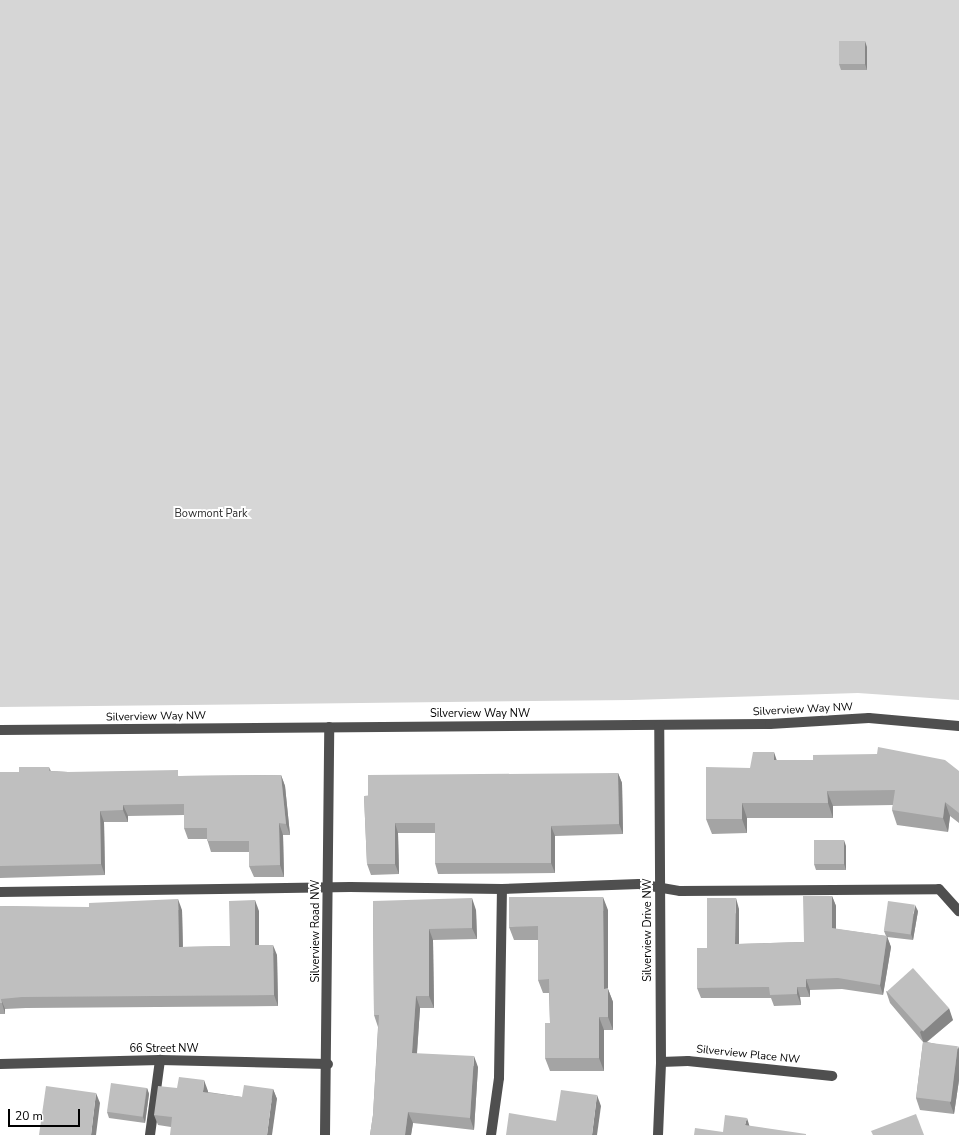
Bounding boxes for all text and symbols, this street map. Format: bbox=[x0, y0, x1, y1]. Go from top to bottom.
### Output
park label: Bowmont Park bbox=[174, 507, 248, 521]
street label: Silverview Way NW bbox=[753, 701, 853, 719]
street label: Silverview Way NW bbox=[430, 707, 530, 721]
street label: Silverview Way NW bbox=[106, 710, 206, 724]
street label: Silverview Drive NW bbox=[641, 878, 655, 982]
street label: Silverview Road NW bbox=[309, 880, 323, 982]
street label: 66 Street NW bbox=[129, 1042, 199, 1056]
street label: Silverview Place NW bbox=[696, 1043, 800, 1067]
scale bar bbox=[10, 1101, 82, 1127]
text: 20 m bbox=[15, 1108, 43, 1124]

